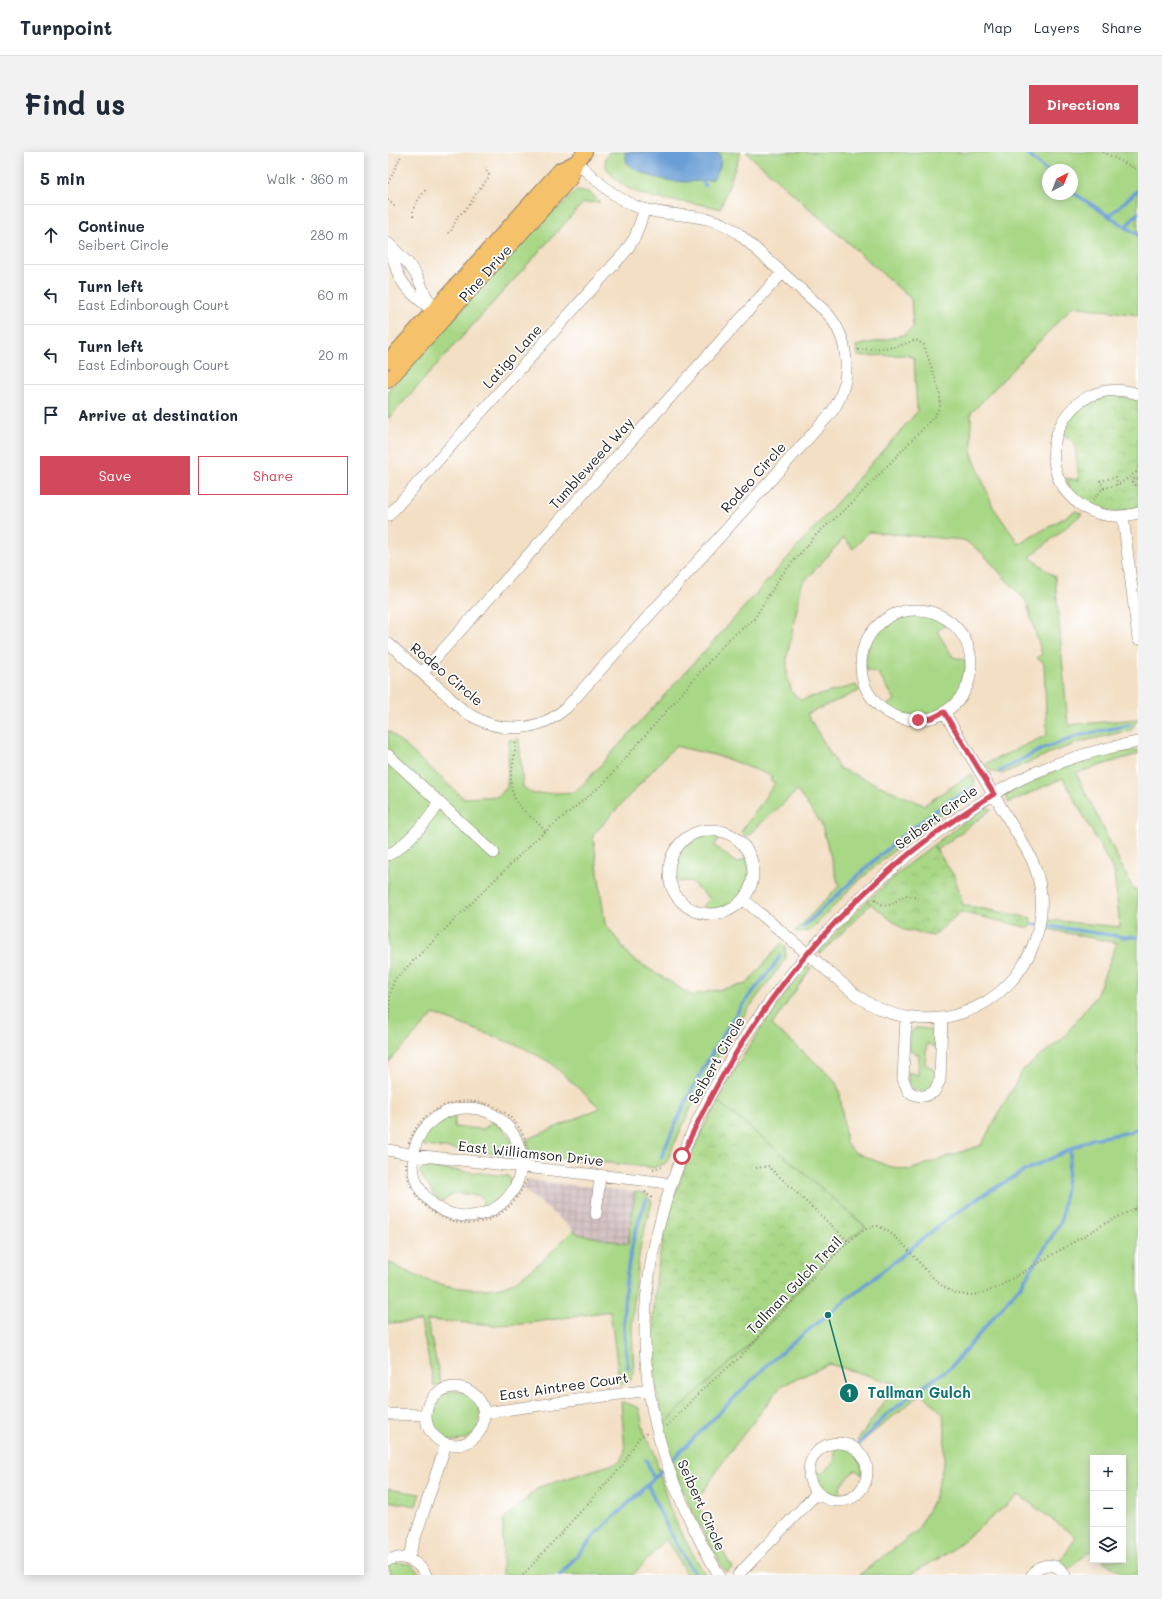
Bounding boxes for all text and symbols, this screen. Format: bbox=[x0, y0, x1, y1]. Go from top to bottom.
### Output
text: Turnpoint bbox=[20, 15, 112, 40]
text: Map bbox=[983, 18, 1012, 37]
text: Layers bbox=[1034, 18, 1080, 37]
text: Share bbox=[1102, 18, 1142, 37]
button: Directions bbox=[1029, 85, 1138, 124]
text: Find us bbox=[24, 86, 125, 122]
north arrow bbox=[1042, 164, 1078, 200]
text: 5 min bbox=[40, 167, 85, 189]
text: Walk · 360 m bbox=[266, 170, 348, 187]
text: Continue bbox=[78, 216, 145, 236]
icon: ahead bbox=[40, 224, 62, 246]
text: 280 m bbox=[310, 226, 348, 243]
text: Seibert Circle bbox=[78, 236, 169, 253]
street label: Pine Drive bbox=[454, 240, 516, 306]
text: Turn left bbox=[78, 276, 143, 296]
icon: left bbox=[40, 284, 62, 306]
text: 60 m bbox=[318, 286, 348, 303]
text: East Edinborough Court bbox=[78, 296, 229, 313]
street label: Latigo Lane bbox=[478, 320, 546, 392]
text: Turn left bbox=[78, 336, 143, 356]
icon: left bbox=[40, 344, 62, 366]
text: 20 m bbox=[318, 346, 348, 363]
text: East Edinborough Court bbox=[78, 356, 229, 373]
icon: arrive bbox=[40, 404, 62, 426]
text: Arrive at destination bbox=[78, 405, 238, 425]
street label: Tumbleweed Way bbox=[545, 413, 637, 513]
street label: Rodeo Circle bbox=[716, 437, 790, 517]
button: Save bbox=[40, 456, 190, 495]
button: Share bbox=[198, 456, 348, 495]
street label: Rodeo Circle bbox=[407, 638, 487, 710]
route end bbox=[909, 711, 927, 729]
street label: Seibert Circle bbox=[891, 781, 981, 853]
street label: Seibert Circle bbox=[683, 1013, 749, 1107]
street label: East Williamson Drive bbox=[457, 1136, 605, 1170]
route start bbox=[673, 1147, 691, 1165]
street label: Tallman Gulch Trail bbox=[742, 1232, 846, 1338]
street label: East Aintree Court bbox=[498, 1368, 630, 1404]
callout: Tallman Gulch bbox=[839, 1380, 979, 1407]
text: Tallman Gulch bbox=[867, 1382, 971, 1402]
text: 1 bbox=[846, 1384, 852, 1400]
map controls bbox=[1090, 1455, 1126, 1563]
button: + bbox=[1090, 1455, 1126, 1491]
street label: Seibert Circle bbox=[673, 1456, 731, 1554]
button: − bbox=[1090, 1491, 1126, 1527]
button: layers bbox=[1090, 1527, 1126, 1563]

